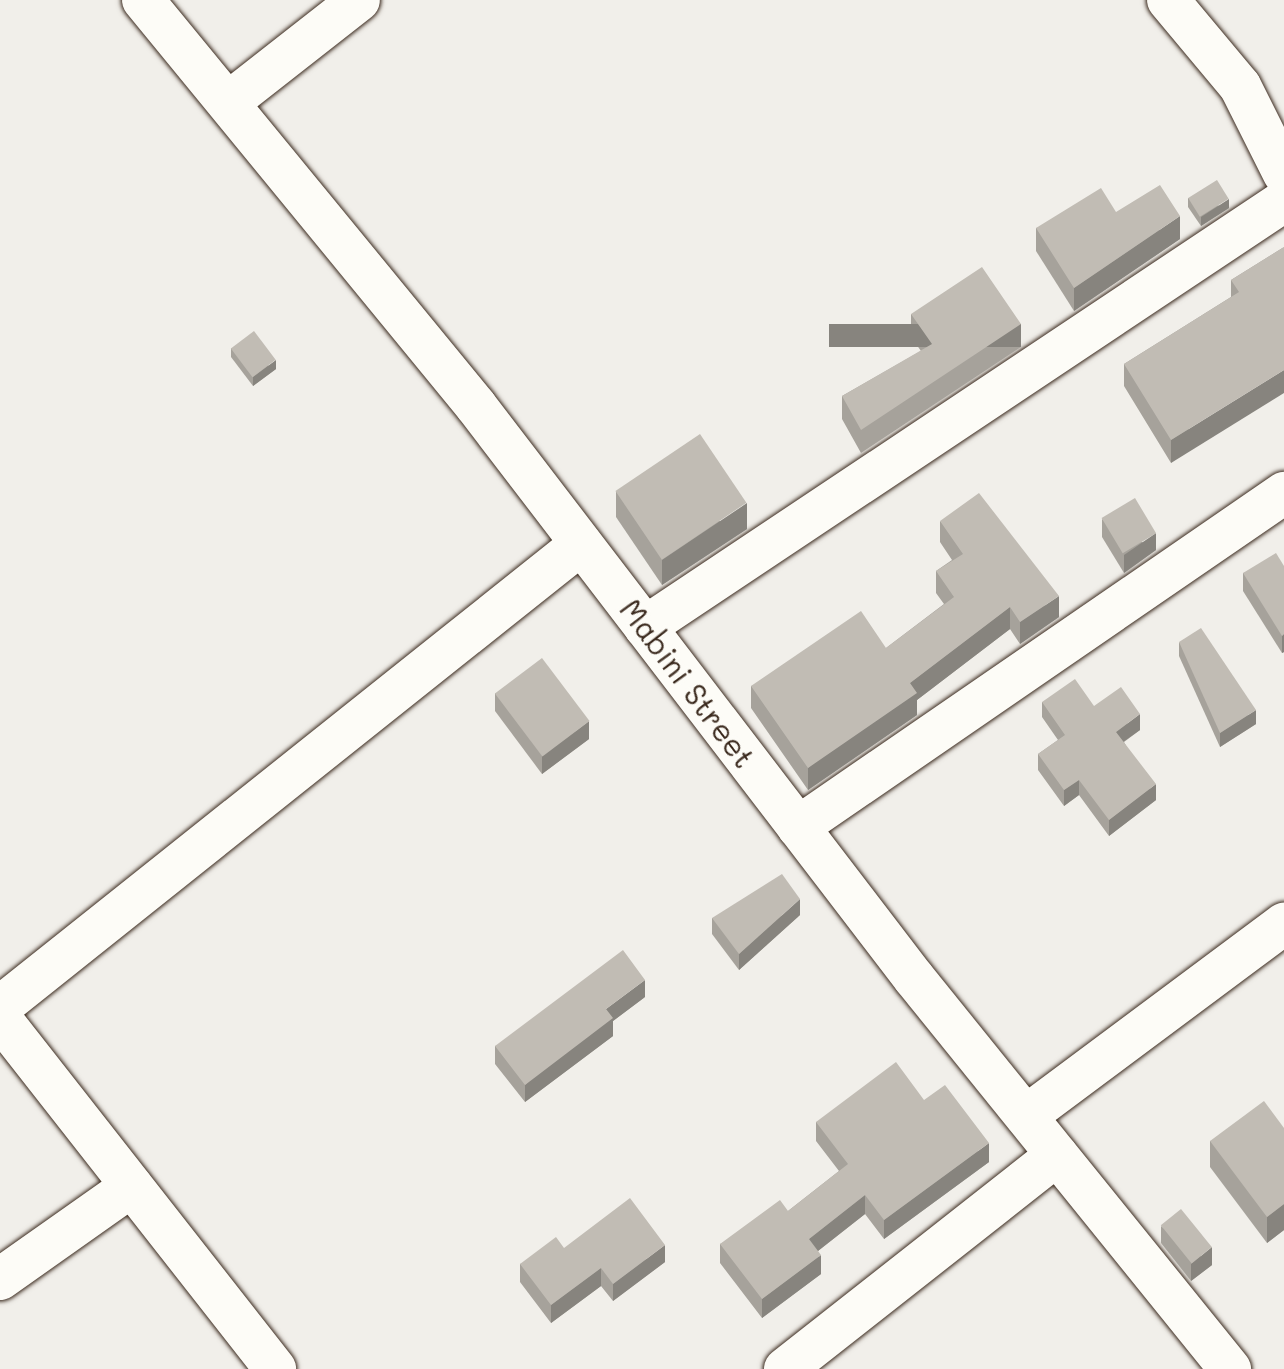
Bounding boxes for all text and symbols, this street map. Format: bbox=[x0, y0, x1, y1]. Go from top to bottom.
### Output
street label: Mabini Street bbox=[613, 592, 763, 774]

